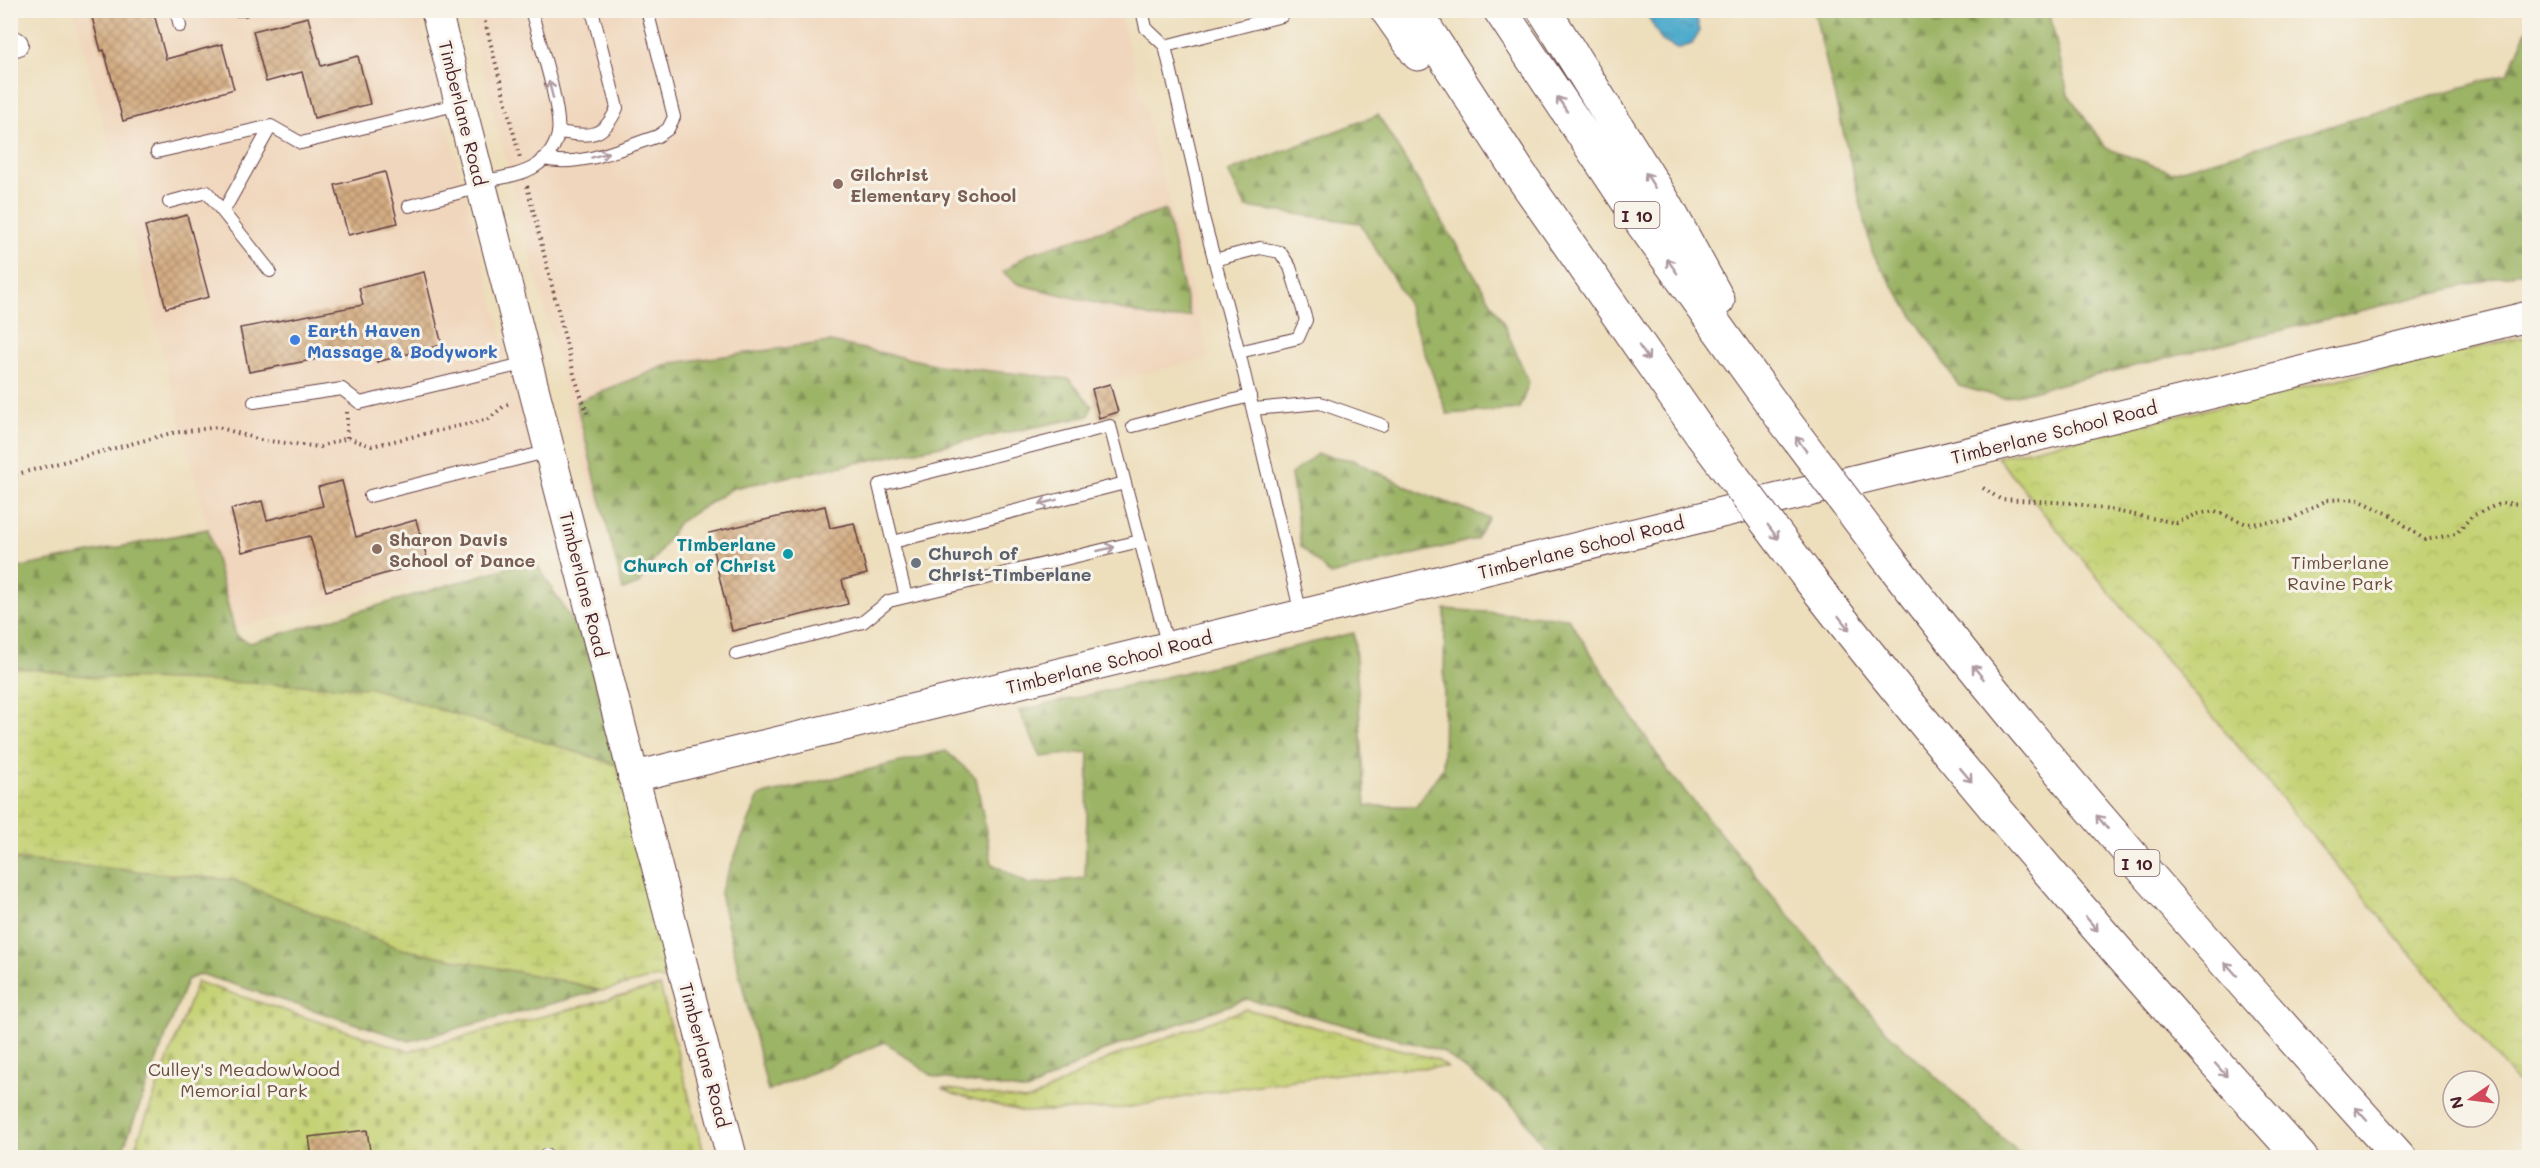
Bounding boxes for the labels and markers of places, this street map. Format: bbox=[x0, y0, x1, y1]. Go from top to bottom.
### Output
place label: Gilchrist Elementary School bbox=[850, 162, 1016, 207]
marker: Gilchrist Elementary School bbox=[831, 177, 845, 191]
place label: Earth Haven Massage & Bodywork bbox=[307, 318, 498, 363]
marker: Earth Haven Massage & Bodywork bbox=[288, 333, 302, 347]
place label: Sharon Davis School of Dance bbox=[389, 527, 536, 572]
place label: Timberlane Church of Christ bbox=[623, 532, 776, 577]
place label: Church of Christ-Timberlane bbox=[928, 541, 1092, 586]
marker: Sharon Davis School of Dance bbox=[370, 542, 384, 556]
marker: Timberlane Church of Christ bbox=[781, 547, 795, 561]
marker: Church of Christ-Timberlane bbox=[909, 556, 923, 570]

